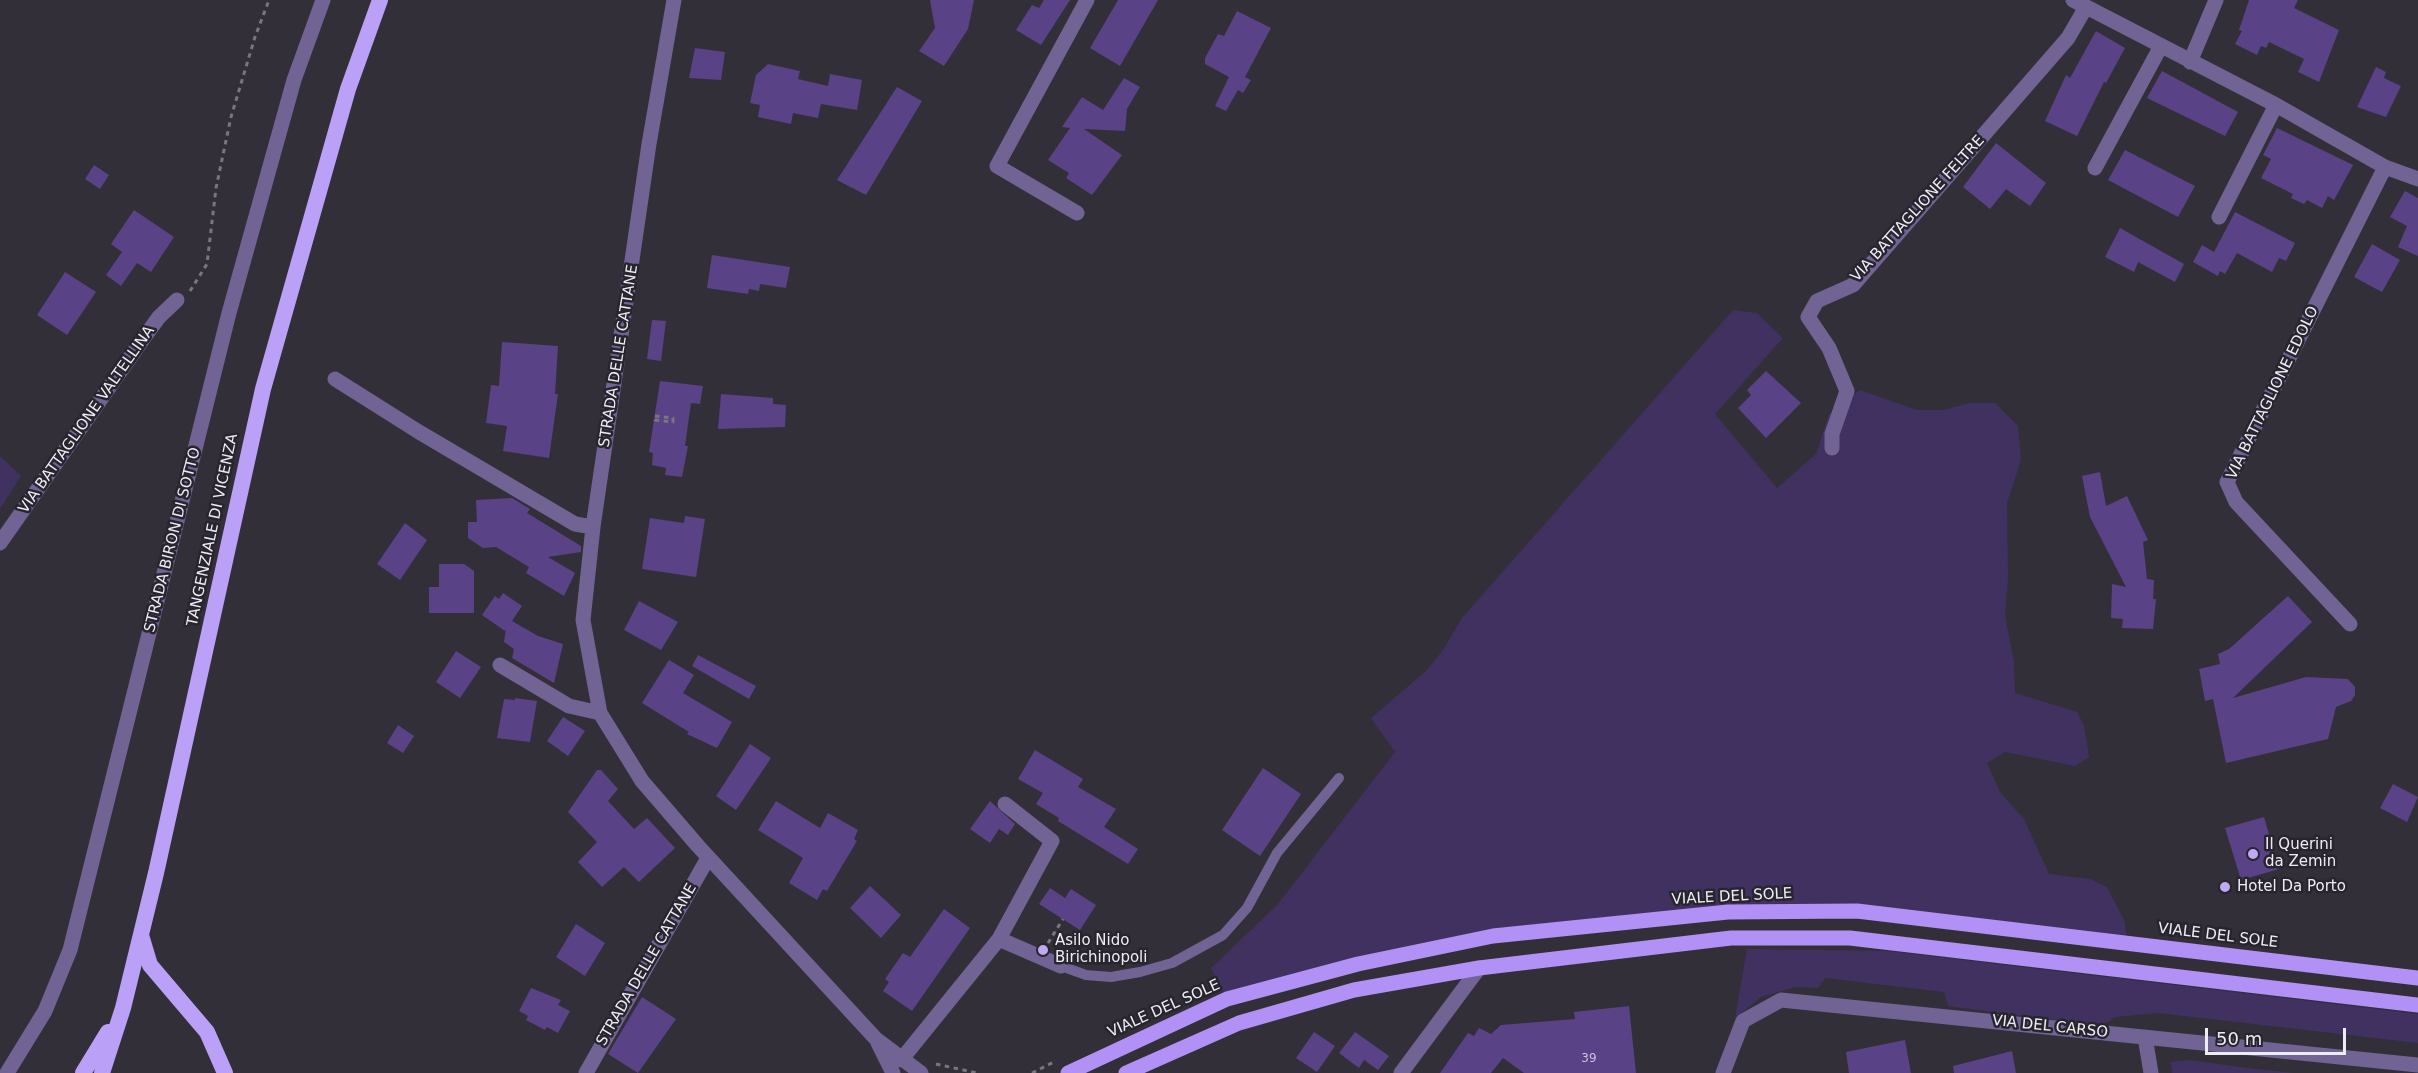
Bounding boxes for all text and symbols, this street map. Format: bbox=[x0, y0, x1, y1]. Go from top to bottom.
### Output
street label: VIA BATTAGLIONE FELTRE bbox=[1847, 132, 1989, 286]
street label: STRADA DELLE CATTANE bbox=[596, 263, 642, 449]
street label: VIA BATTAGLIONE EDOLO bbox=[2223, 304, 2323, 482]
street label: VIA BATTAGLIONE VALTELLINA bbox=[15, 323, 159, 517]
street label: TANGENZIALE DI VICENZA bbox=[184, 432, 242, 628]
street label: STRADA BIRON DI SOTTO bbox=[141, 446, 205, 634]
place label: Il Querini da Zemin bbox=[2265, 836, 2336, 871]
marker: Il Querini da Zemin bbox=[2246, 847, 2260, 861]
place label: Hotel Da Porto bbox=[2237, 878, 2346, 896]
marker: Hotel Da Porto bbox=[2218, 880, 2232, 894]
street label: STRADA DELLE CATTANE bbox=[593, 881, 701, 1049]
street label: VIALE DEL SOLE bbox=[1671, 885, 1793, 909]
street label: VIALE DEL SOLE bbox=[2157, 920, 2279, 952]
place label: Asilo Nido Birichinopoli bbox=[1055, 932, 1147, 967]
marker: Asilo Nido Birichinopoli bbox=[1036, 943, 1050, 957]
street label: VIALE DEL SOLE bbox=[1105, 976, 1223, 1042]
street label: VIA DEL CARSO bbox=[1991, 1012, 2109, 1042]
scale bar bbox=[2208, 1016, 2349, 1054]
text: 50 m bbox=[2216, 1028, 2262, 1049]
house number: 39 bbox=[1581, 1052, 1597, 1066]

